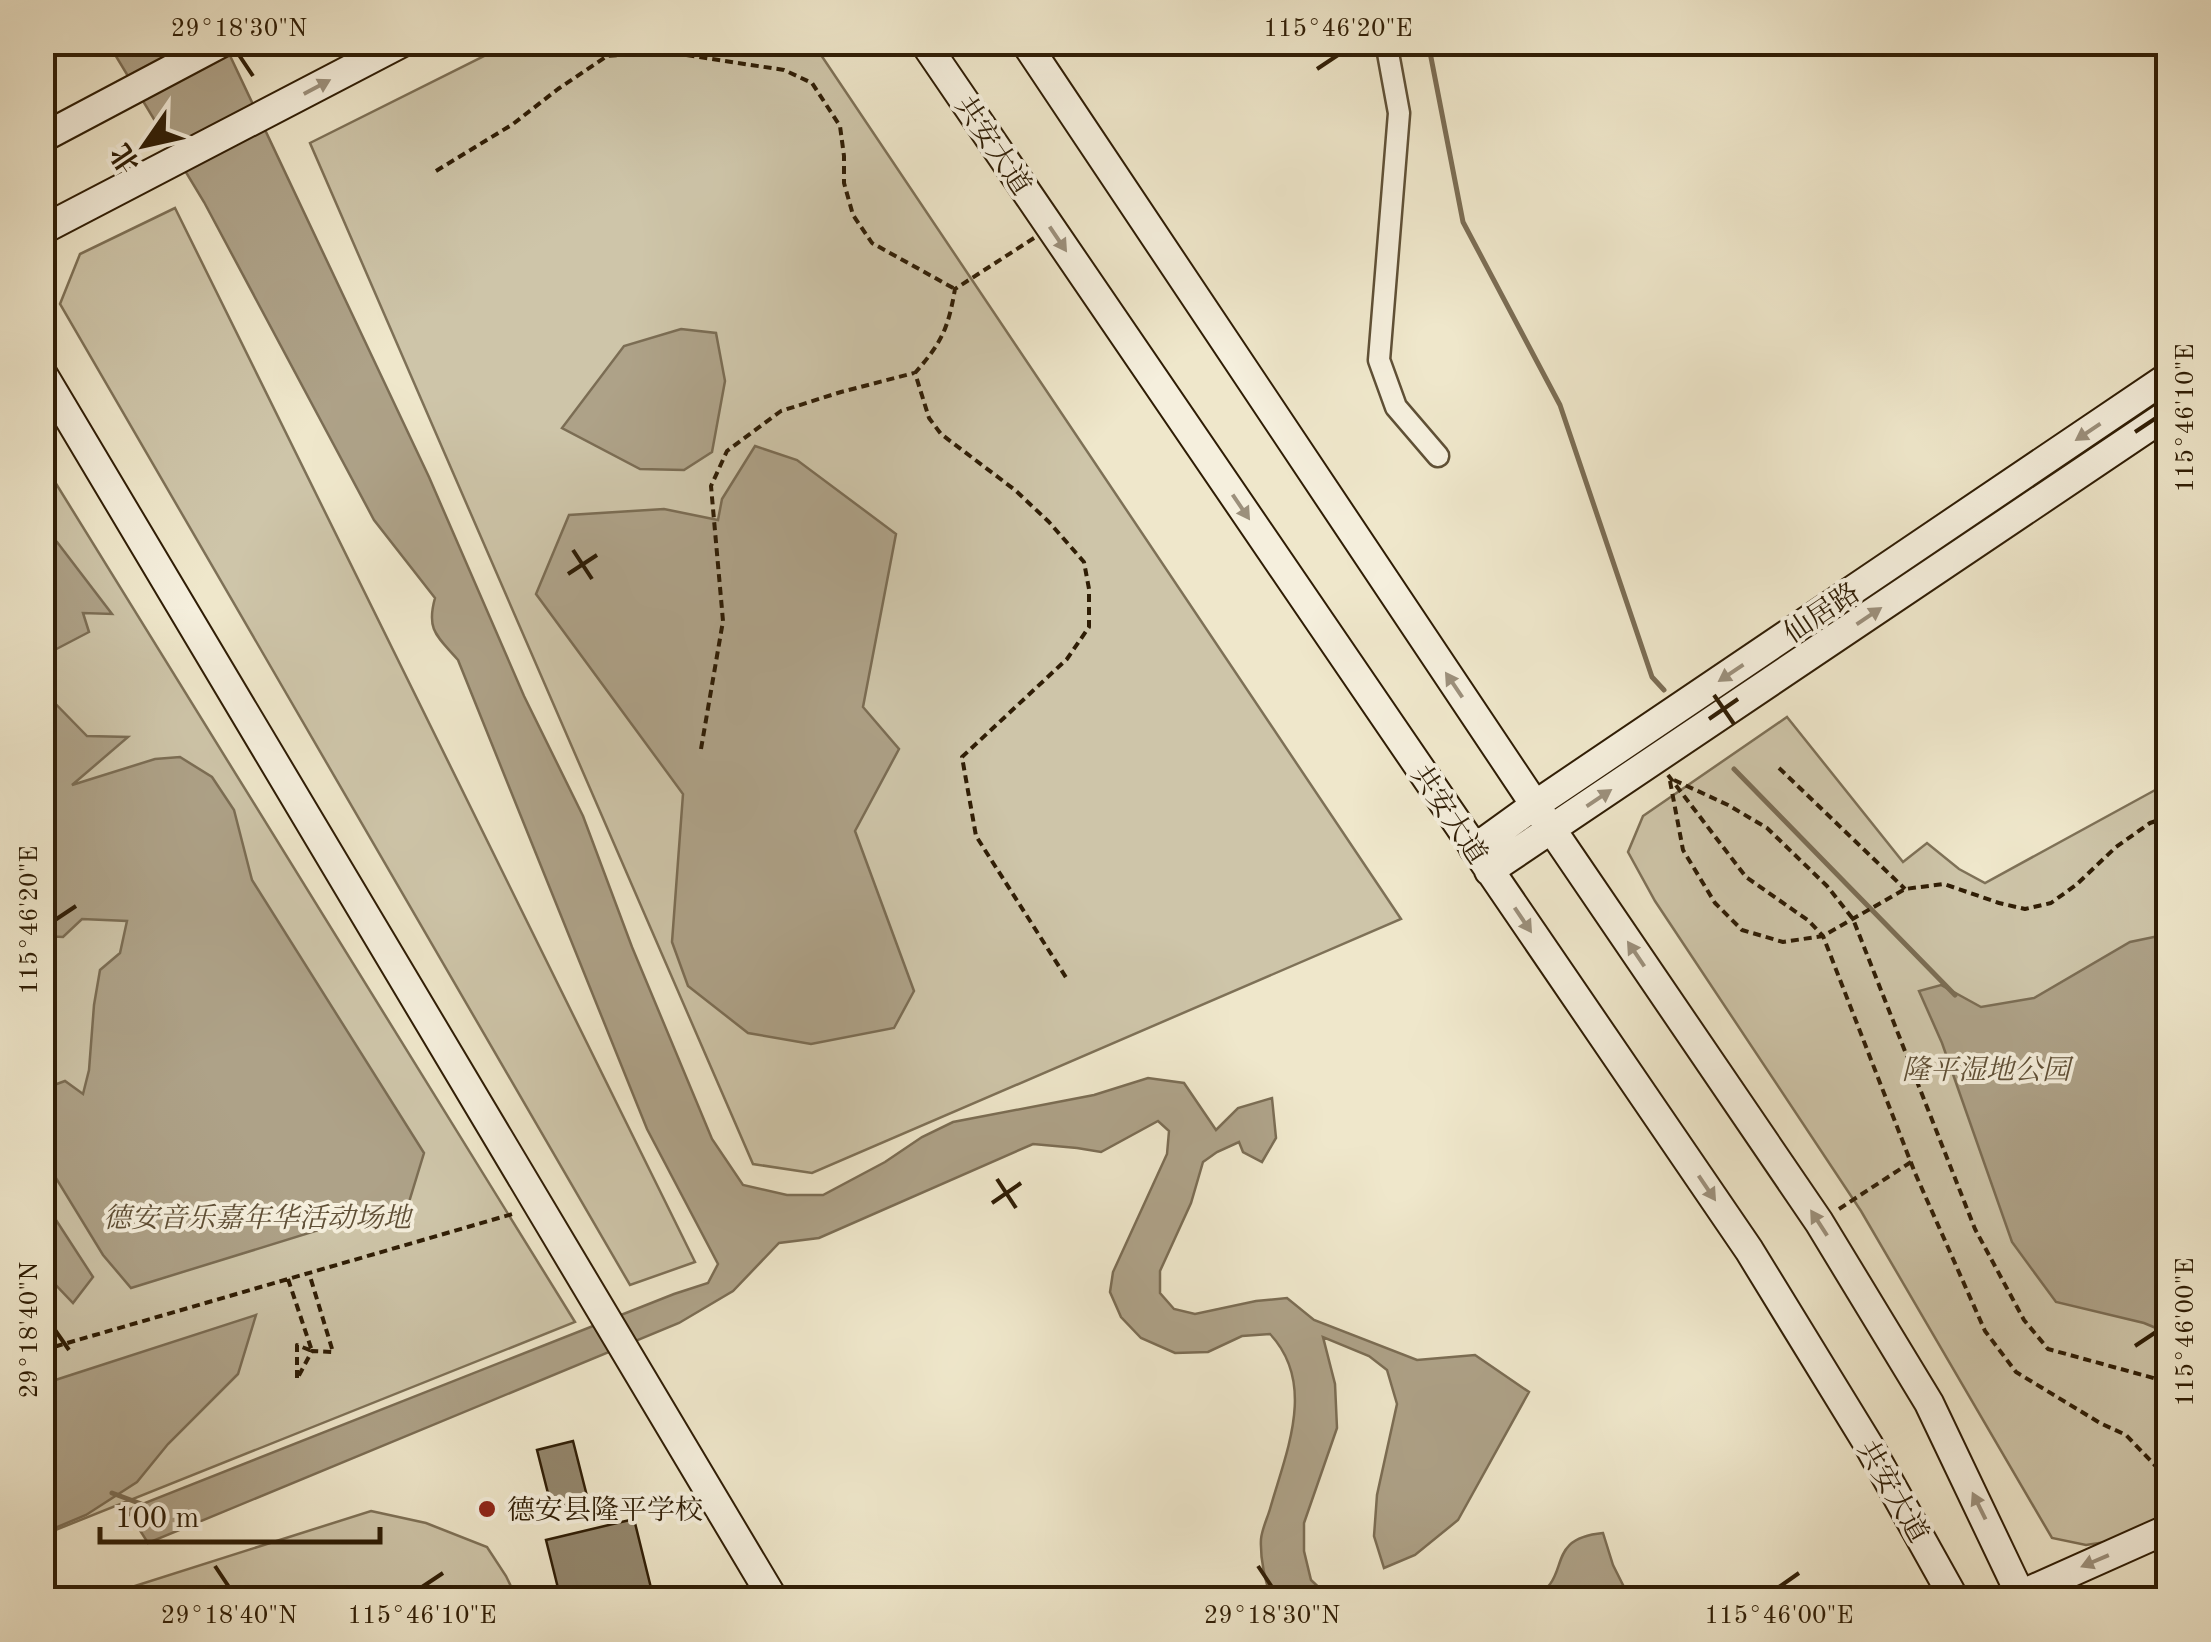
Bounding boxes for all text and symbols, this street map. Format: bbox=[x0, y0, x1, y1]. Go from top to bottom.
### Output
text: 29°18'30"N bbox=[171, 17, 307, 42]
text: 115°46'20"E bbox=[1263, 17, 1413, 42]
one-way arrow bbox=[302, 79, 331, 96]
street label: 共安大道 bbox=[949, 91, 1037, 201]
north arrow bbox=[95, 95, 195, 195]
text: 北 bbox=[105, 138, 146, 178]
one-way arrow bbox=[1048, 225, 1067, 252]
text: 115°46'10"E bbox=[2174, 343, 2199, 493]
one-way arrow bbox=[2074, 422, 2101, 441]
one-way arrow bbox=[1231, 494, 1250, 521]
street label: 仙居路 bbox=[1778, 577, 1865, 650]
one-way arrow bbox=[1855, 607, 1882, 626]
one-way arrow bbox=[1718, 663, 1745, 681]
one-way arrow bbox=[1446, 671, 1464, 698]
street label: 共安大道 bbox=[1405, 760, 1493, 870]
one-way arrow bbox=[1585, 789, 1612, 807]
text: 115°46'20"E bbox=[18, 845, 43, 995]
one-way arrow bbox=[1513, 907, 1532, 934]
one-way arrow bbox=[1628, 941, 1646, 968]
park label: 隆平湿地公园 bbox=[1902, 1055, 2074, 1086]
one-way arrow bbox=[1697, 1175, 1715, 1202]
park label: 德安音乐嘉年华活动场地 bbox=[103, 1203, 414, 1234]
one-way arrow bbox=[1811, 1209, 1828, 1237]
text: 115°46'00"E bbox=[2174, 1257, 2199, 1407]
text: 29°18'40"N bbox=[18, 1262, 43, 1398]
street label: 共安大道 bbox=[1851, 1435, 1934, 1548]
scale bar bbox=[100, 1482, 380, 1544]
one-way arrow bbox=[1970, 1491, 1987, 1520]
place label: 德安县隆平学校 bbox=[507, 1495, 703, 1526]
marker: 德安县隆平学校 bbox=[476, 1498, 498, 1520]
text: 100 m bbox=[115, 1504, 199, 1534]
one-way arrow bbox=[2080, 1554, 2110, 1570]
text: 29°18'40"N bbox=[161, 1604, 297, 1629]
text: 115°46'10"E bbox=[347, 1604, 497, 1629]
text: 29°18'30"N bbox=[1204, 1604, 1340, 1629]
text: 115°46'00"E bbox=[1704, 1604, 1854, 1629]

